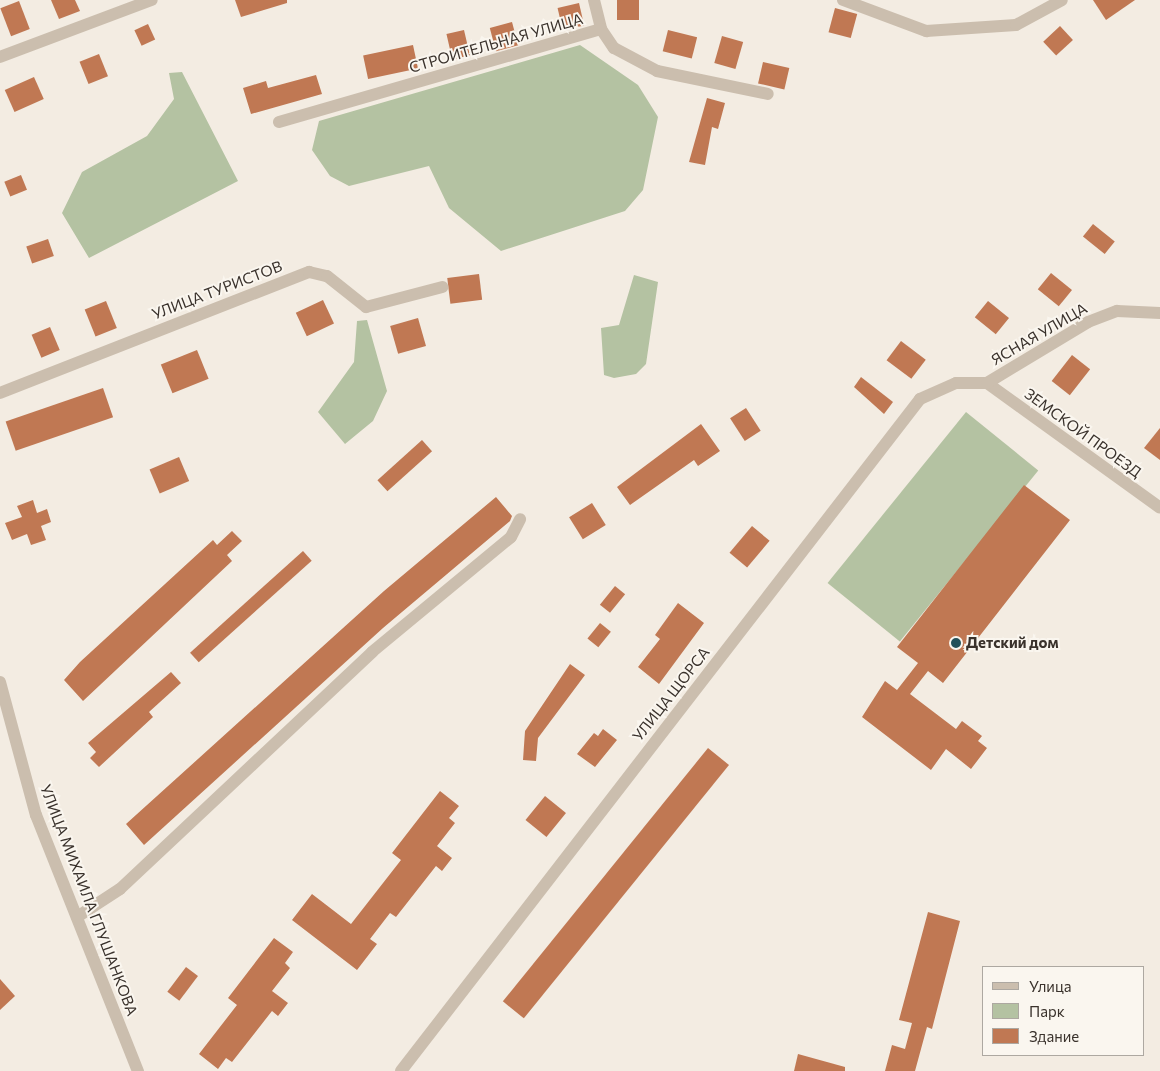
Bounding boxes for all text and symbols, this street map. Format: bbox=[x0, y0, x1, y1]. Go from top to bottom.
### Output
street label: СТРОИТЕЛЬНАЯ УЛИЦА bbox=[407, 10, 585, 76]
street label: УЛИЦА ТУРИСТОВ bbox=[149, 257, 285, 323]
street label: ЯСНАЯ УЛИЦА bbox=[988, 299, 1090, 369]
street label: ЗЕМСКОЙ ПРОЕЗД bbox=[1021, 385, 1145, 481]
place label: Детский дом bbox=[966, 634, 1059, 652]
marker: Детский дом bbox=[950, 637, 962, 649]
street label: УЛИЦА ЩОРСА bbox=[629, 643, 713, 745]
street label: УЛИЦА МИХАИЛА ГЛУШАНКОВА bbox=[37, 782, 141, 1018]
legend bbox=[982, 966, 1145, 1056]
text: Улица bbox=[1029, 977, 1071, 995]
text: Парк bbox=[1029, 1002, 1065, 1020]
text: Здание bbox=[1029, 1027, 1079, 1045]

